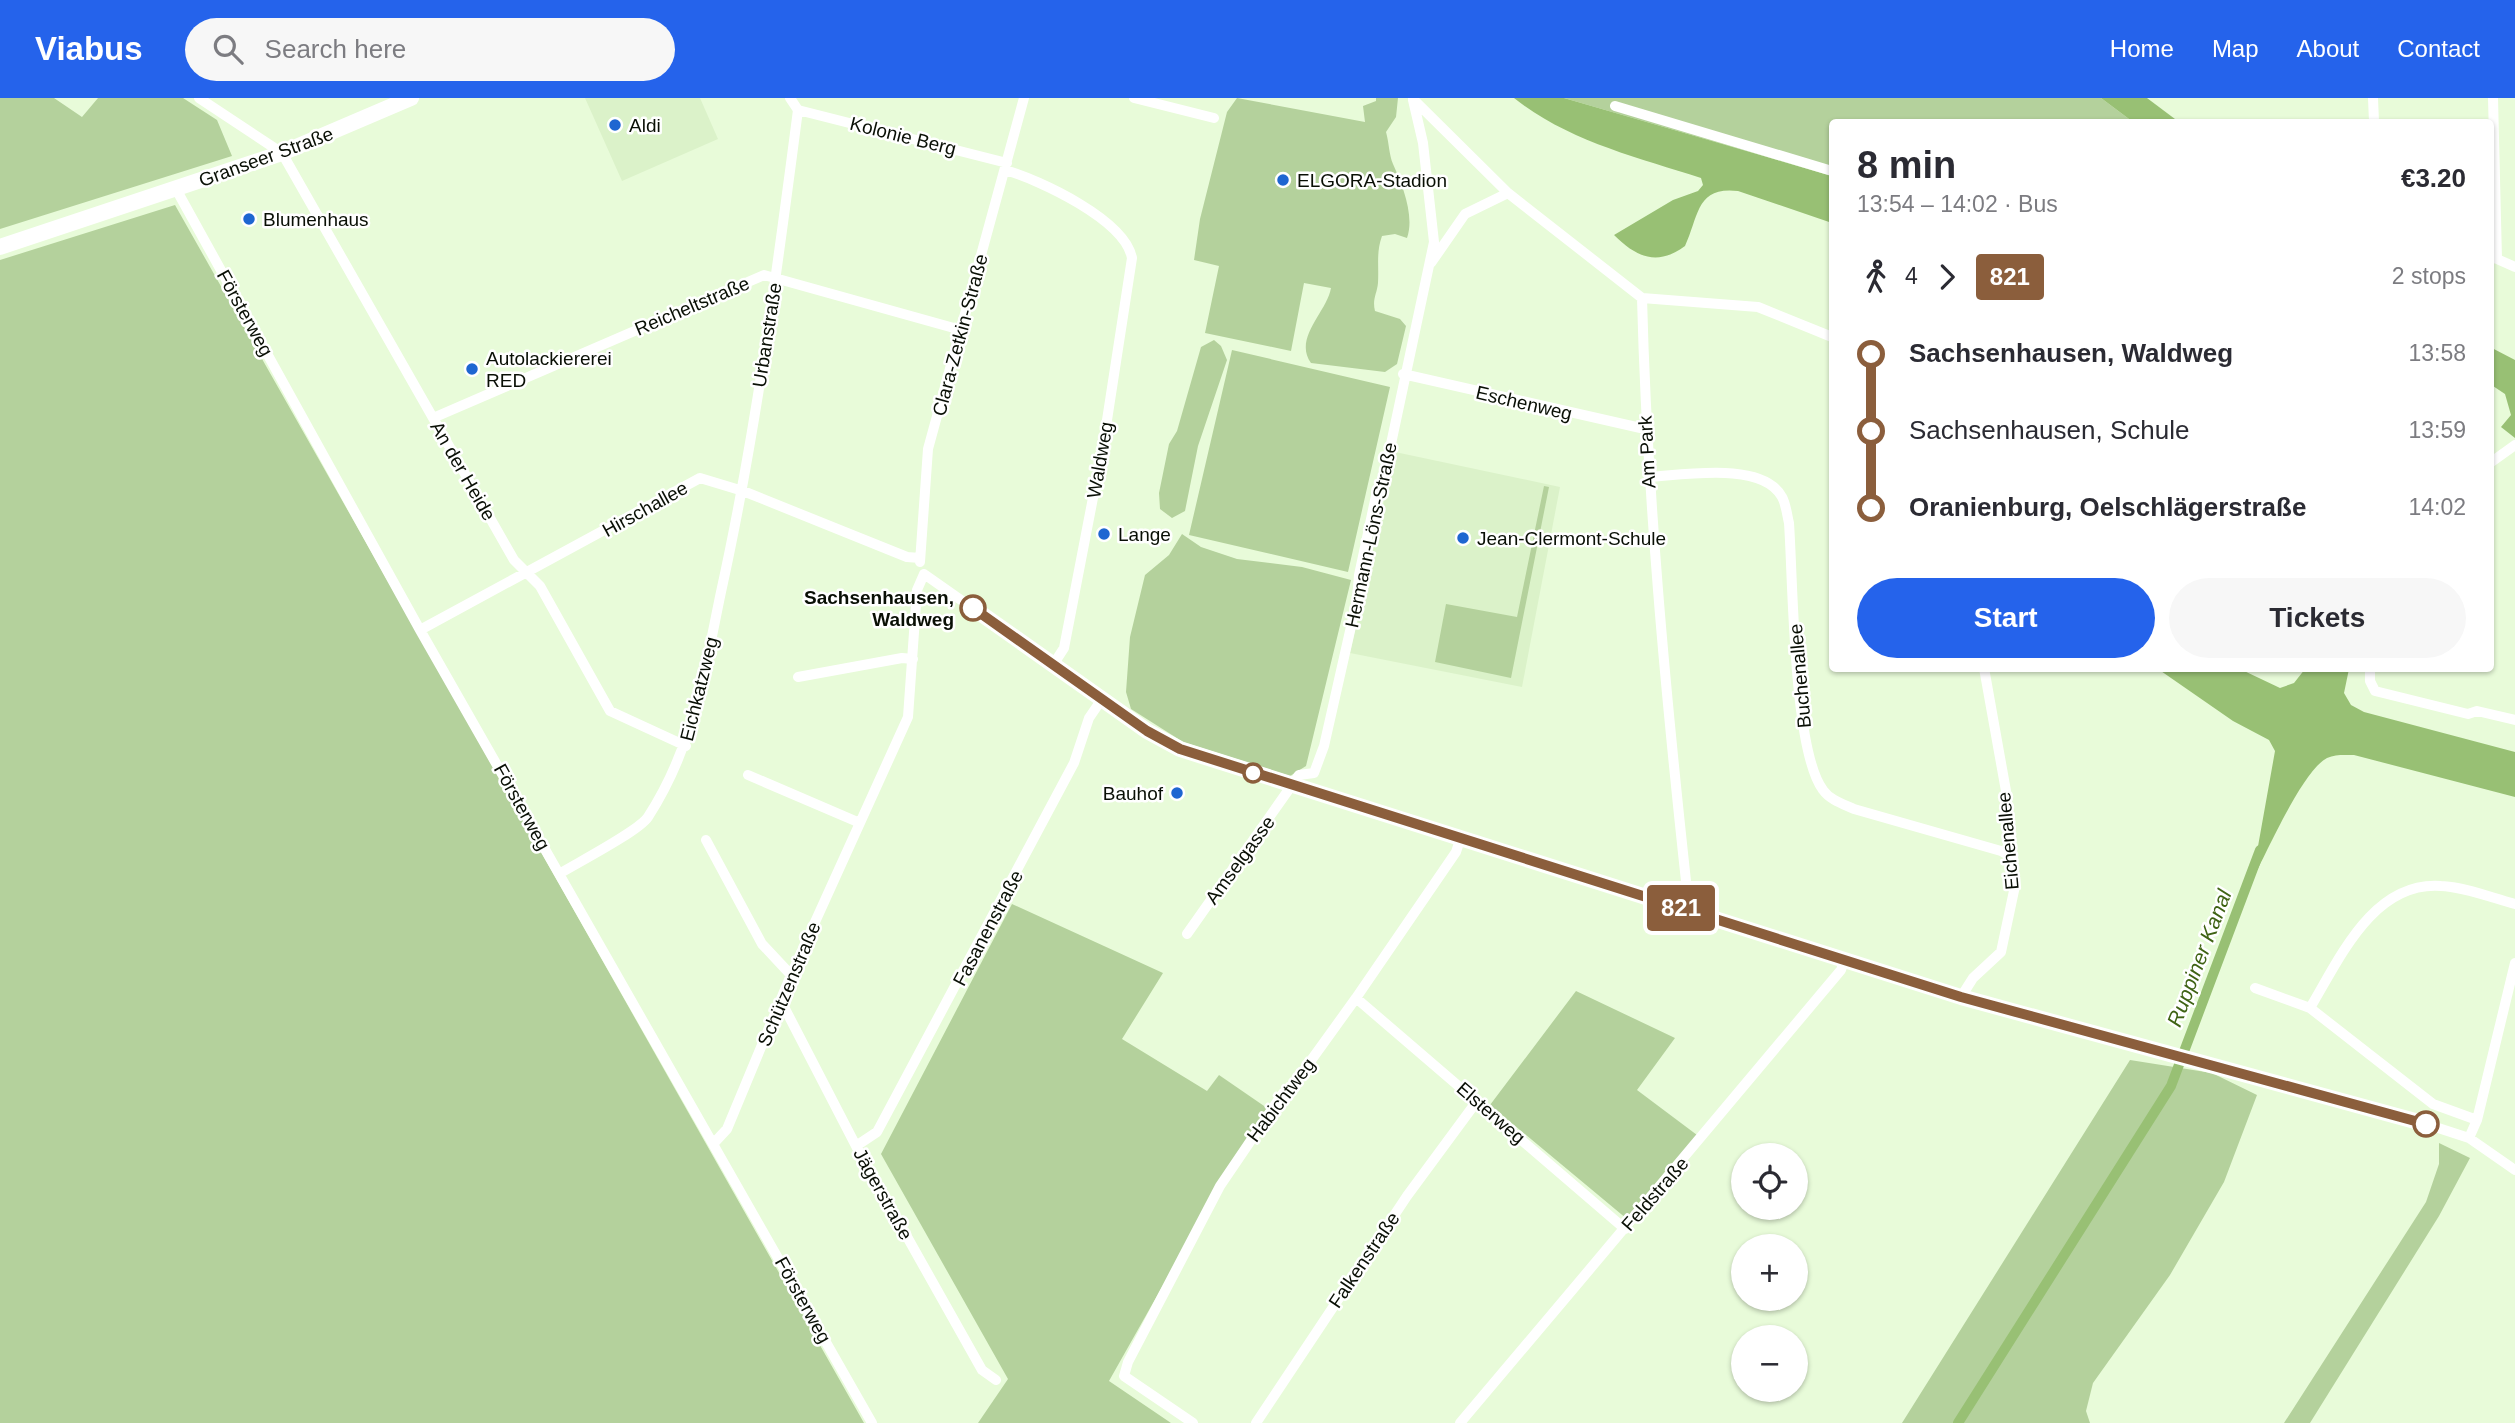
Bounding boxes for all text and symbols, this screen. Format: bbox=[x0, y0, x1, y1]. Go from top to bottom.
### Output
search box bbox=[185, 18, 675, 81]
text: Viabus bbox=[35, 30, 143, 67]
icon: search bbox=[209, 30, 247, 68]
text: Search here bbox=[265, 34, 406, 64]
text: Home bbox=[2110, 35, 2174, 62]
text: Map bbox=[2212, 35, 2259, 62]
text: About bbox=[2297, 35, 2359, 62]
text: Contact bbox=[2397, 35, 2480, 62]
street label: Kolonie Berg bbox=[848, 113, 958, 159]
place label: Aldi bbox=[629, 115, 661, 136]
marker: Aldi bbox=[607, 117, 623, 133]
street label: Granseer Straße bbox=[196, 123, 336, 191]
text: 8 min bbox=[1857, 144, 1956, 186]
text: €3.20 bbox=[2401, 163, 2466, 193]
place label: ELGORA-Stadion bbox=[1297, 170, 1447, 191]
marker: ELGORA-Stadion bbox=[1275, 172, 1291, 188]
text: 13:54 – 14:02 · Bus bbox=[1857, 191, 2058, 217]
place label: Blumenhaus bbox=[263, 209, 369, 230]
marker: Blumenhaus bbox=[241, 211, 257, 227]
street label: Clara-Zetkin-Straße bbox=[928, 252, 992, 418]
icon: walk bbox=[1857, 258, 1895, 296]
icon: forward bbox=[1928, 258, 1966, 296]
text: 4 bbox=[1905, 263, 1918, 289]
text: 821 bbox=[1990, 263, 2030, 290]
text: 2 stops bbox=[2392, 263, 2466, 289]
street label: Försterweg bbox=[213, 266, 277, 360]
street label: Reicheltstraße bbox=[632, 272, 752, 340]
street label: Urbanstraße bbox=[748, 281, 786, 389]
text: Sachsenhausen, Waldweg bbox=[1909, 338, 2233, 368]
text: 13:58 bbox=[2408, 340, 2466, 366]
place label: Autolackiererei RED bbox=[486, 348, 612, 391]
marker: Autolackiererei RED bbox=[464, 361, 480, 377]
street label: Eschenweg bbox=[1474, 382, 1574, 424]
street label: Am Park bbox=[1635, 415, 1659, 489]
text: Sachsenhausen, Schule bbox=[1909, 415, 2189, 445]
text: 13:59 bbox=[2408, 417, 2466, 443]
street label: An der Heide bbox=[426, 418, 500, 524]
street label: Waldweg bbox=[1083, 420, 1117, 500]
street label: Hermann-Löns-Straße bbox=[1341, 440, 1401, 630]
street label: Hirschallee bbox=[599, 477, 691, 541]
text: Oranienburg, Oelschlägerstraße bbox=[1909, 492, 2306, 522]
text: 14:02 bbox=[2408, 494, 2466, 520]
place label: Lange bbox=[1118, 524, 1171, 545]
marker: Lange bbox=[1096, 526, 1112, 542]
place label: Jean-Clermont-Schule bbox=[1477, 528, 1666, 549]
marker: Jean-Clermont-Schule bbox=[1455, 530, 1471, 546]
button: Start bbox=[1857, 578, 2155, 658]
button: Tickets bbox=[2169, 578, 2466, 658]
place label: Sachsenhausen, Waldweg bbox=[804, 587, 954, 630]
marker: Sachsenhausen, Waldweg bbox=[960, 595, 986, 621]
street label: Buchenallee bbox=[1785, 623, 1815, 729]
street label: Eichkatzweg bbox=[676, 635, 722, 743]
street label: Försterweg bbox=[490, 760, 554, 854]
unlabelled marker bbox=[1243, 763, 1263, 783]
place label: Bauhof bbox=[1103, 783, 1164, 804]
marker: Bauhof bbox=[1169, 785, 1185, 801]
street label: Eichenallee bbox=[1993, 791, 2023, 891]
street label: Amselgasse bbox=[1201, 812, 1279, 908]
street label: Fasanenstraße bbox=[949, 867, 1027, 989]
line badge: 821 bbox=[1641, 885, 1721, 931]
water label: Ruppiner Kanal bbox=[2162, 885, 2236, 1030]
text: 821 bbox=[1661, 894, 1701, 921]
street label: Schützenstraße bbox=[753, 919, 825, 1049]
street label: Habichtweg bbox=[1243, 1054, 1319, 1146]
street label: Elsterweg bbox=[1453, 1078, 1529, 1148]
unlabelled marker bbox=[2413, 1111, 2439, 1137]
map controls bbox=[1731, 1143, 1808, 1402]
button: locate bbox=[1731, 1143, 1808, 1220]
street label: Jägerstraße bbox=[849, 1145, 917, 1243]
street label: Feldstraße bbox=[1617, 1153, 1693, 1235]
street label: Falkenstraße bbox=[1324, 1208, 1404, 1312]
button: + bbox=[1731, 1234, 1808, 1311]
street label: Försterweg bbox=[771, 1253, 835, 1347]
button: − bbox=[1731, 1325, 1808, 1402]

